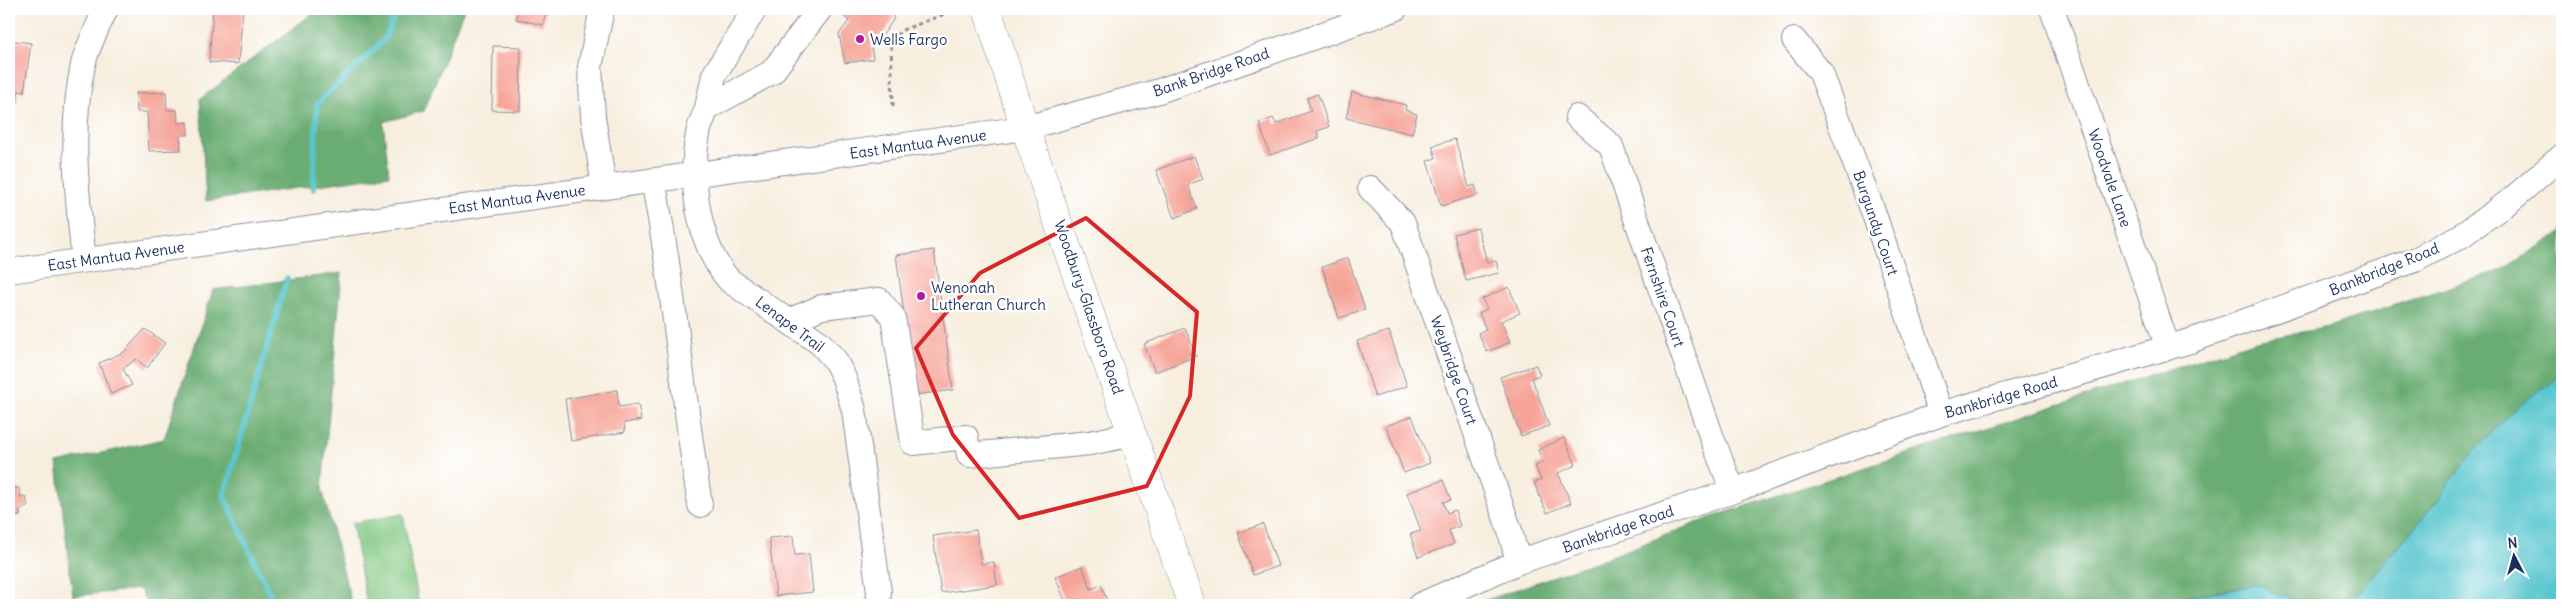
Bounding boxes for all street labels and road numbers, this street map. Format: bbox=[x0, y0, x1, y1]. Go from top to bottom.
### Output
street label: Bank Bridge Road bbox=[1150, 43, 1272, 101]
street label: East Mantua Avenue bbox=[848, 125, 988, 163]
street label: Woodvale Lane bbox=[2084, 126, 2136, 230]
street label: Burgundy Court bbox=[1849, 168, 1903, 278]
street label: East Mantua Avenue bbox=[447, 180, 587, 218]
street label: Woodbury-Glassboro Road bbox=[1050, 217, 1128, 397]
street label: East Mantua Avenue bbox=[46, 237, 186, 275]
street label: Bankbridge Road bbox=[2326, 238, 2442, 300]
street label: Fernshire Court bbox=[1637, 244, 1689, 350]
street label: Lenape Trail bbox=[752, 292, 828, 356]
street label: Weybridge Court bbox=[1426, 313, 1482, 427]
street label: Bankbridge Road bbox=[1942, 372, 2060, 422]
street label: Bankbridge Road bbox=[1560, 501, 1676, 557]

